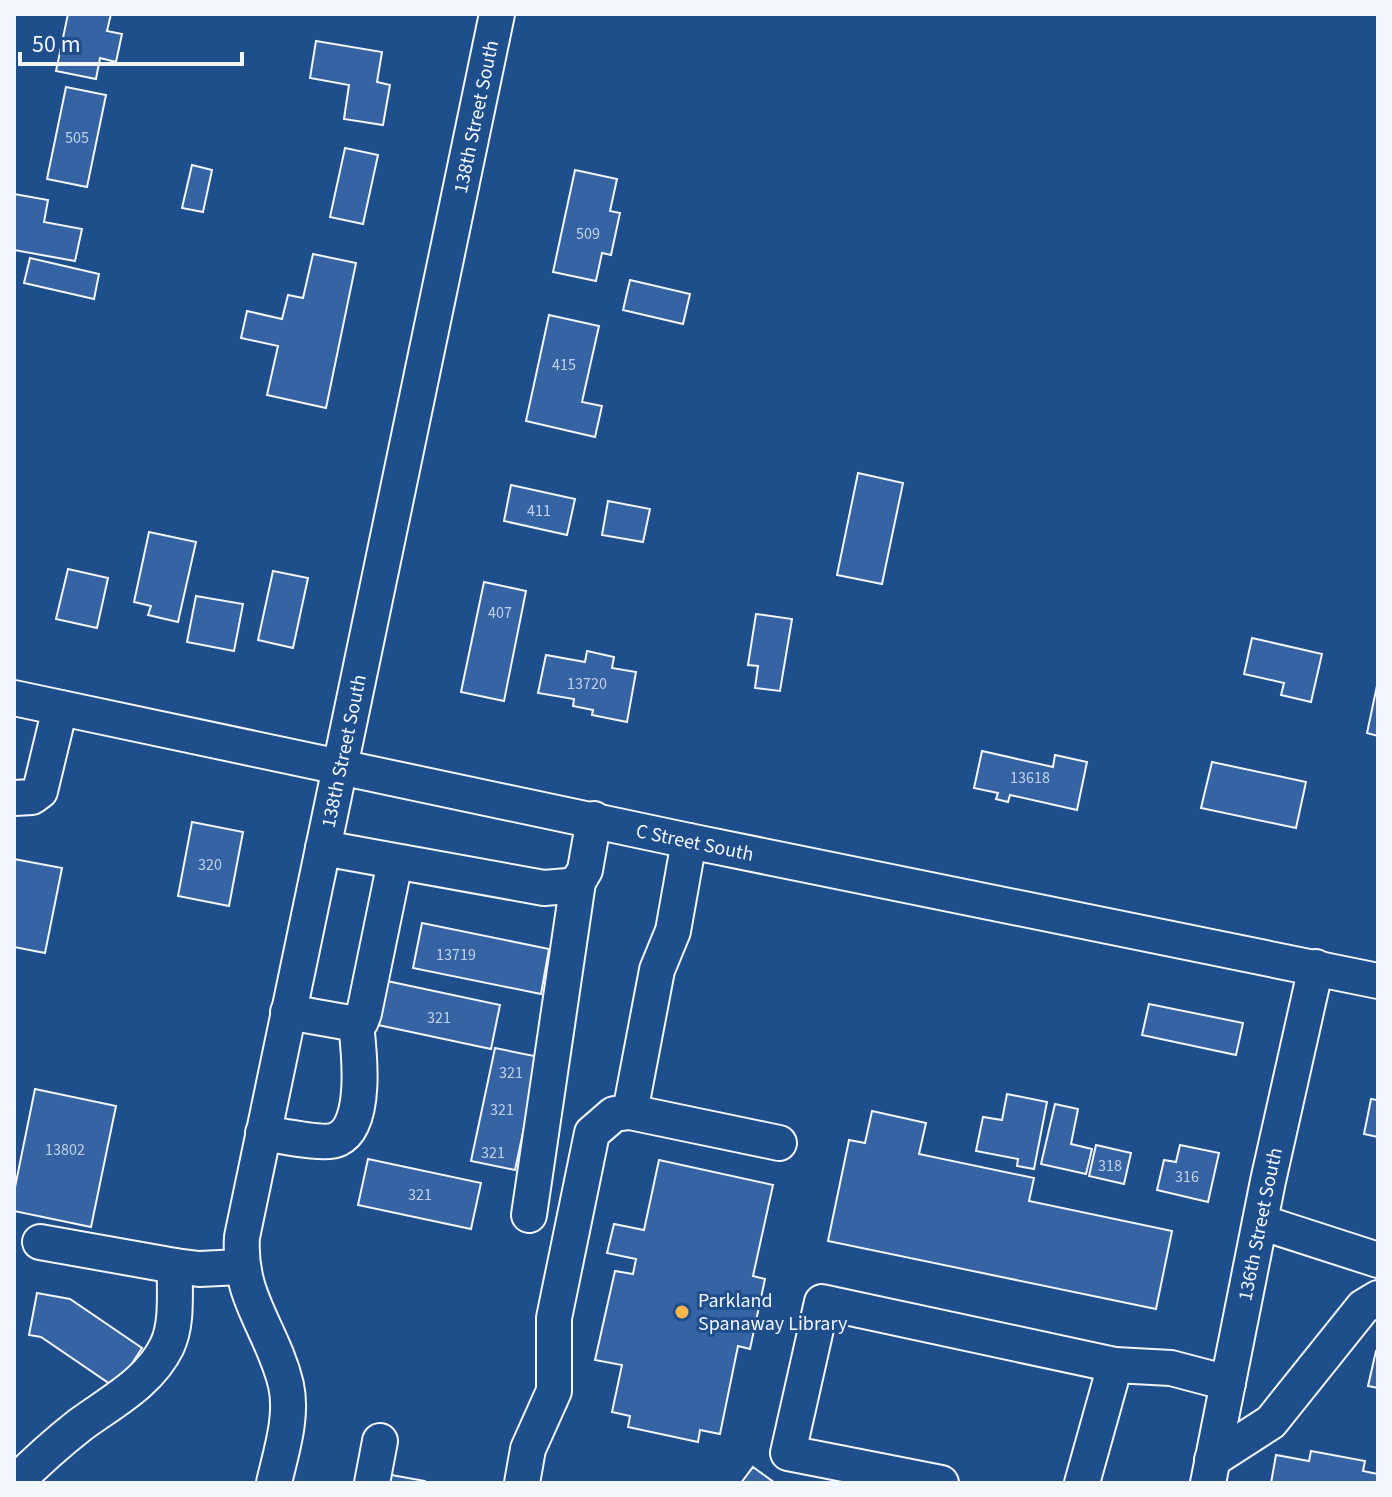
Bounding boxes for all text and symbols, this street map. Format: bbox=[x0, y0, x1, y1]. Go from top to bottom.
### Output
scale bar bbox=[20, 16, 242, 66]
text: 50 m bbox=[32, 27, 81, 62]
street label: 138th Street South bbox=[447, 38, 506, 196]
house number: 505 bbox=[65, 127, 89, 149]
house number: 509 bbox=[576, 223, 600, 245]
house number: 415 bbox=[552, 354, 576, 376]
house number: 411 bbox=[527, 500, 551, 522]
house number: 407 bbox=[488, 602, 512, 624]
street label: 138th Street South bbox=[315, 672, 374, 830]
house number: 13720 bbox=[567, 673, 607, 695]
house number: 13618 bbox=[1010, 767, 1050, 789]
street label: C Street South bbox=[633, 817, 756, 869]
house number: 320 bbox=[198, 854, 222, 876]
house number: 13719 bbox=[436, 944, 476, 966]
house number: 321 bbox=[427, 1007, 451, 1029]
house number: 321 bbox=[499, 1062, 523, 1084]
house number: 321 bbox=[490, 1099, 514, 1121]
house number: 13802 bbox=[45, 1139, 85, 1161]
house number: 321 bbox=[481, 1142, 505, 1164]
street label: 136th Street South bbox=[1232, 1145, 1290, 1303]
house number: 318 bbox=[1098, 1155, 1122, 1177]
house number: 316 bbox=[1175, 1166, 1199, 1188]
house number: 321 bbox=[408, 1184, 432, 1206]
place label: Parkland Spanaway Library bbox=[698, 1287, 848, 1338]
marker: Parkland Spanaway Library bbox=[673, 1303, 691, 1321]

